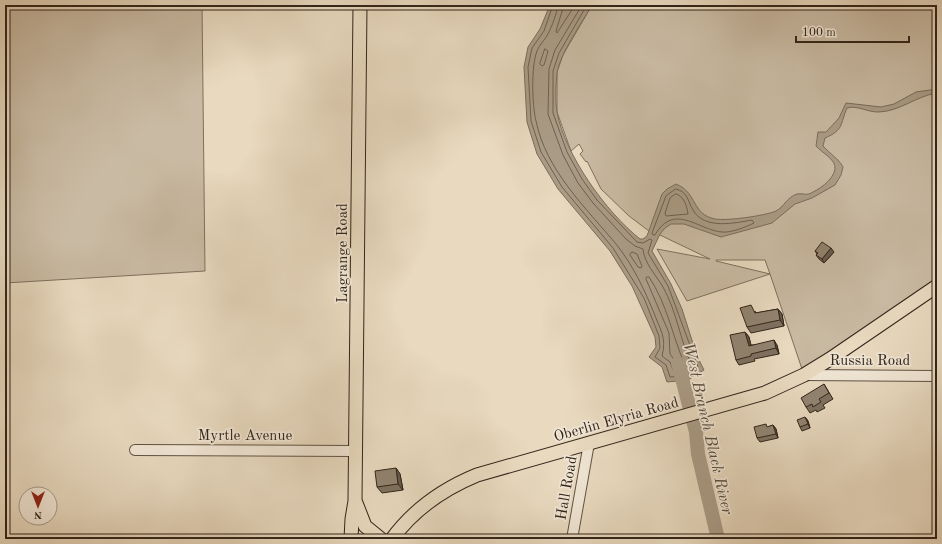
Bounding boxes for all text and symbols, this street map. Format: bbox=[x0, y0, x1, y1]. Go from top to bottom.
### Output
scale bar bbox=[796, 18, 909, 44]
text: 100 m bbox=[802, 27, 836, 39]
street label: Lagrange Road bbox=[336, 203, 351, 303]
water label: West Branch Black River bbox=[679, 341, 735, 517]
street label: Russia Road bbox=[830, 354, 911, 369]
street label: Oberlin Elyria Road bbox=[552, 395, 681, 445]
street label: Myrtle Avenue bbox=[198, 429, 292, 444]
street label: Hall Road bbox=[554, 455, 581, 522]
north arrow bbox=[18, 486, 58, 526]
text: N bbox=[33, 509, 42, 520]

